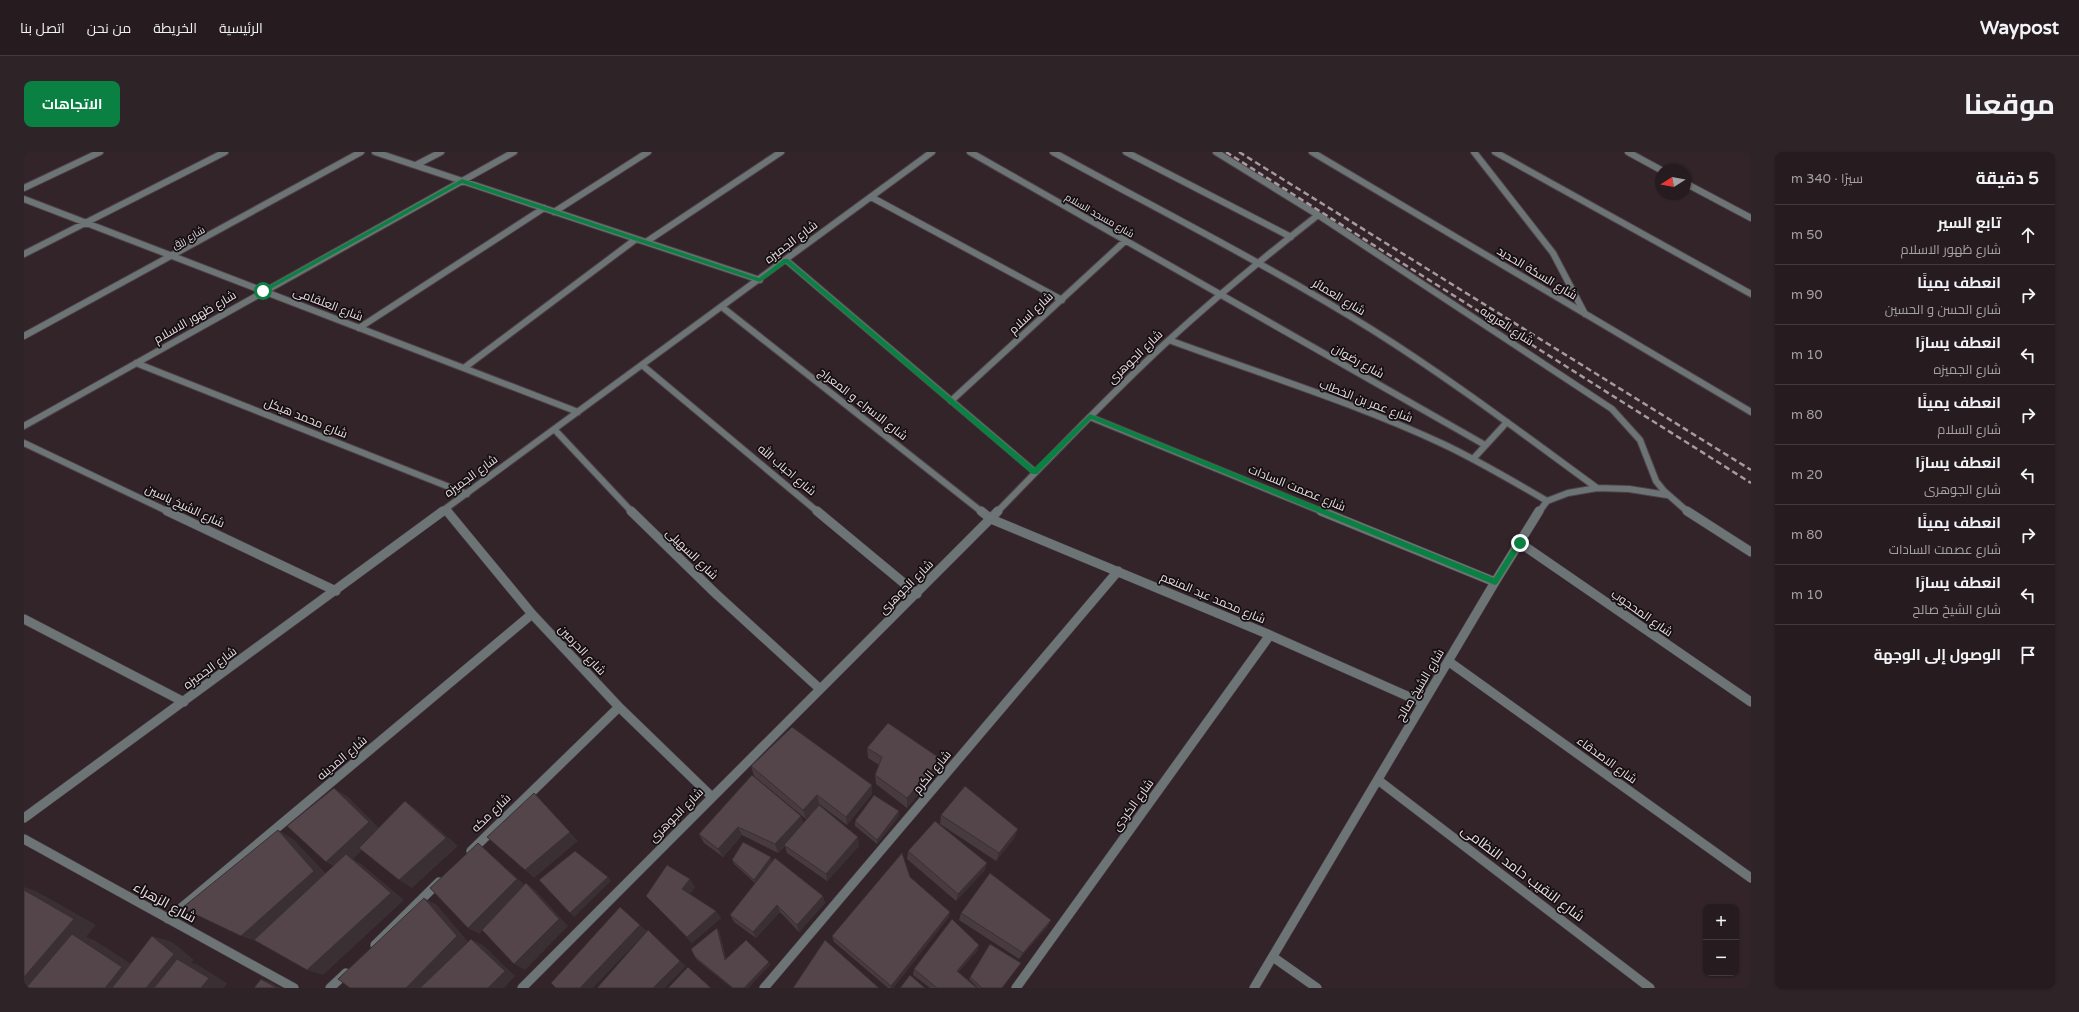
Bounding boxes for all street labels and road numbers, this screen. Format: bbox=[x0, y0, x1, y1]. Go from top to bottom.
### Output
street label: شارع مسجد السلام bbox=[1062, 191, 1136, 241]
street label: شارع الجميزه bbox=[762, 218, 821, 267]
street label: شارع رزق bbox=[170, 224, 207, 252]
street label: شارع السكة الحديد bbox=[1494, 244, 1580, 303]
street label: شارع العمائر bbox=[1309, 275, 1368, 319]
street label: شارع العلقامى bbox=[291, 284, 365, 325]
street label: شارع ظهور الاسلام bbox=[151, 288, 239, 347]
street label: شارع اسلام bbox=[1006, 289, 1057, 338]
street label: شارع العروبه bbox=[1477, 304, 1536, 349]
street label: شارع الجوهرى bbox=[1105, 327, 1166, 387]
street label: شارع رضوان bbox=[1329, 341, 1387, 382]
street label: شارع الاسراء و المعراج bbox=[815, 365, 910, 444]
street label: شارع عمر بن الخطاب bbox=[1317, 377, 1415, 426]
street label: شارع محمد هيكل bbox=[262, 395, 350, 442]
street label: شارع احباب الله bbox=[754, 441, 820, 499]
street label: شارع الجميزه bbox=[442, 452, 501, 501]
street label: شارع عصمت السادات bbox=[1246, 462, 1348, 515]
street label: شارع الشيخ ياسين bbox=[143, 481, 227, 531]
street label: شارع السهيلى bbox=[662, 526, 721, 583]
street label: شارع الجوهرى bbox=[876, 557, 937, 618]
street label: شارع محمد عبد المنعم bbox=[1158, 570, 1268, 627]
street label: شارع المحجوب bbox=[1608, 587, 1676, 640]
street label: شارع الحرمين bbox=[555, 622, 609, 679]
street label: شارع الجميزه bbox=[181, 644, 240, 693]
street label: شارع الشيخ صالح bbox=[1393, 646, 1448, 724]
street label: شارع المدينه bbox=[314, 733, 371, 784]
street label: شارع الاصدقاء bbox=[1574, 733, 1640, 787]
street label: شارع الكرم bbox=[910, 748, 955, 797]
street label: شارع الكردى bbox=[1109, 776, 1157, 834]
street label: شارع الجوهرى bbox=[646, 785, 707, 846]
street label: شارع مكه bbox=[469, 791, 514, 836]
street label: شارع النقيب حامد النظامى bbox=[1458, 821, 1588, 925]
street label: شارع الزهراء bbox=[130, 878, 199, 927]

